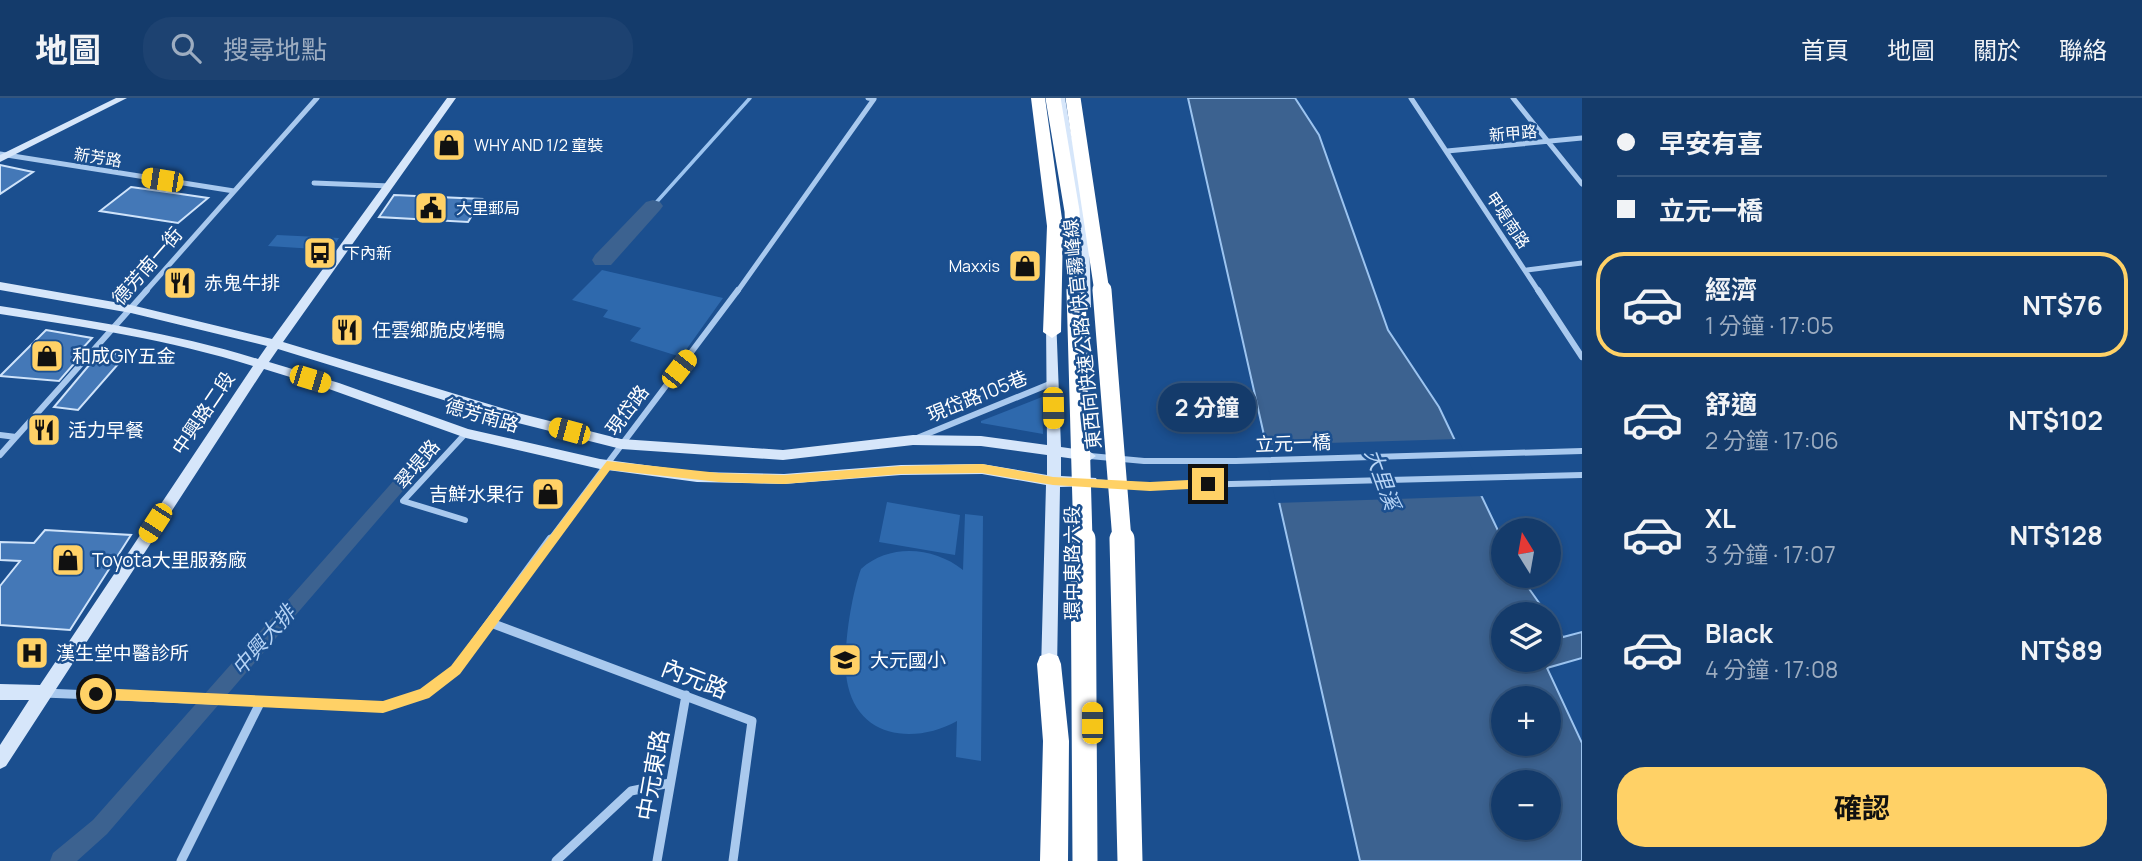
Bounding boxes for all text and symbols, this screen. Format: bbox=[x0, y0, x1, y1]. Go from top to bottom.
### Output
search box bbox=[143, 17, 633, 80]
text: 地圖 bbox=[35, 27, 101, 72]
icon: search bbox=[167, 29, 205, 67]
text: 搜尋地點 bbox=[223, 31, 327, 67]
text: 首頁 bbox=[1801, 33, 1849, 66]
text: 地圖 bbox=[1887, 33, 1935, 66]
text: 關於 bbox=[1973, 33, 2021, 66]
text: 聯絡 bbox=[2059, 33, 2107, 66]
street label: 新甲路 bbox=[1488, 120, 1538, 146]
text: 早安有喜 bbox=[1659, 125, 1763, 161]
shop icon: WHY AND 1/2 童裝 bbox=[430, 126, 468, 164]
place label: WHY AND 1/2 童裝 bbox=[474, 134, 603, 156]
street label: 新芳路 bbox=[73, 142, 123, 172]
car bbox=[140, 166, 185, 194]
street label: 甲堤南路 bbox=[1481, 187, 1535, 253]
public building icon: 大里郵局 bbox=[412, 189, 450, 227]
text: 立元一橋 bbox=[1659, 192, 1763, 228]
place label: 大里郵局 bbox=[456, 197, 520, 219]
street label: 東西向快速公路 快官霧峰線 bbox=[1057, 217, 1107, 451]
street label: 德芳南一街 bbox=[106, 222, 188, 310]
bus stop icon: 下內新 bbox=[301, 234, 339, 272]
place label: 下內新 bbox=[344, 242, 392, 264]
shop icon: Maxxis bbox=[1006, 247, 1044, 285]
place label: Maxxis bbox=[949, 255, 1000, 277]
restaurant icon: 赤鬼牛排 bbox=[161, 264, 199, 302]
place label: 赤鬼牛排 bbox=[204, 270, 280, 296]
text: 經濟 bbox=[1705, 271, 1757, 307]
icon: car bbox=[1621, 273, 1684, 336]
text: NT$76 bbox=[2022, 287, 2103, 323]
text: 1 分鐘 · 17:05 bbox=[1705, 309, 1834, 341]
restaurant icon: 任雲鄉脆皮烤鴨 bbox=[328, 311, 366, 349]
place label: 任雲鄉脆皮烤鴨 bbox=[372, 317, 505, 343]
shop icon: 和成GIY五金 bbox=[28, 337, 66, 375]
place label: 和成GIY五金 bbox=[72, 343, 176, 369]
car bbox=[658, 346, 701, 392]
car bbox=[287, 363, 334, 395]
street label: 現岱路105巷 bbox=[923, 364, 1031, 428]
street label: 中興路二段 bbox=[166, 366, 240, 460]
street label: 現岱路 bbox=[599, 379, 655, 441]
callout: 2 分鐘 bbox=[1159, 382, 1257, 432]
text: 舒適 bbox=[1705, 386, 1757, 422]
car bbox=[1043, 387, 1064, 429]
icon: car bbox=[1621, 388, 1684, 451]
text: 2 分鐘 bbox=[1175, 391, 1239, 423]
street label: 德芳南路 bbox=[442, 392, 522, 438]
text: NT$102 bbox=[2008, 402, 2103, 438]
restaurant icon: 活力早餐 bbox=[25, 411, 63, 449]
car bbox=[546, 415, 593, 447]
place label: 活力早餐 bbox=[68, 417, 144, 443]
text: 2 分鐘 · 17:06 bbox=[1705, 424, 1839, 456]
street label: 立元一橋 bbox=[1255, 429, 1331, 457]
street label: 翠堤路 bbox=[389, 434, 445, 494]
water label: 大里溪 bbox=[1359, 445, 1408, 516]
route end bbox=[1192, 468, 1224, 500]
shop icon: 吉鮮水果行 bbox=[529, 475, 567, 513]
place label: 吉鮮水果行 bbox=[429, 481, 524, 507]
car bbox=[135, 500, 176, 546]
text: XL bbox=[1705, 500, 1736, 536]
icon: car bbox=[1621, 503, 1684, 566]
street label: 環中東路六段 bbox=[1059, 506, 1085, 620]
text: NT$128 bbox=[2009, 517, 2103, 553]
north arrow bbox=[1491, 518, 1561, 588]
map controls bbox=[1491, 518, 1561, 840]
text: 3 分鐘 · 17:07 bbox=[1705, 538, 1836, 570]
shop icon: Toyota大里服務廠 bbox=[49, 541, 87, 579]
place label: Toyota大里服務廠 bbox=[92, 547, 247, 573]
water label: 中興大排 bbox=[225, 597, 303, 681]
button: layers bbox=[1491, 602, 1561, 672]
text: Black bbox=[1705, 615, 1773, 651]
icon: car bbox=[1621, 618, 1684, 681]
text: NT$89 bbox=[2020, 632, 2103, 668]
hospital icon: 漢生堂中醫診所 bbox=[13, 634, 51, 672]
place label: 漢生堂中醫診所 bbox=[56, 640, 189, 666]
school or university icon: 大元國小 bbox=[826, 641, 864, 679]
place label: 大元國小 bbox=[870, 647, 946, 673]
street label: 內元路 bbox=[657, 651, 733, 705]
text: 4 分鐘 · 17:08 bbox=[1705, 653, 1838, 685]
route start bbox=[80, 678, 112, 710]
button: + bbox=[1491, 686, 1561, 756]
car bbox=[1082, 702, 1103, 744]
street label: 中元東路 bbox=[628, 727, 676, 823]
button: 確認 bbox=[1617, 767, 2107, 847]
button: − bbox=[1491, 770, 1561, 840]

